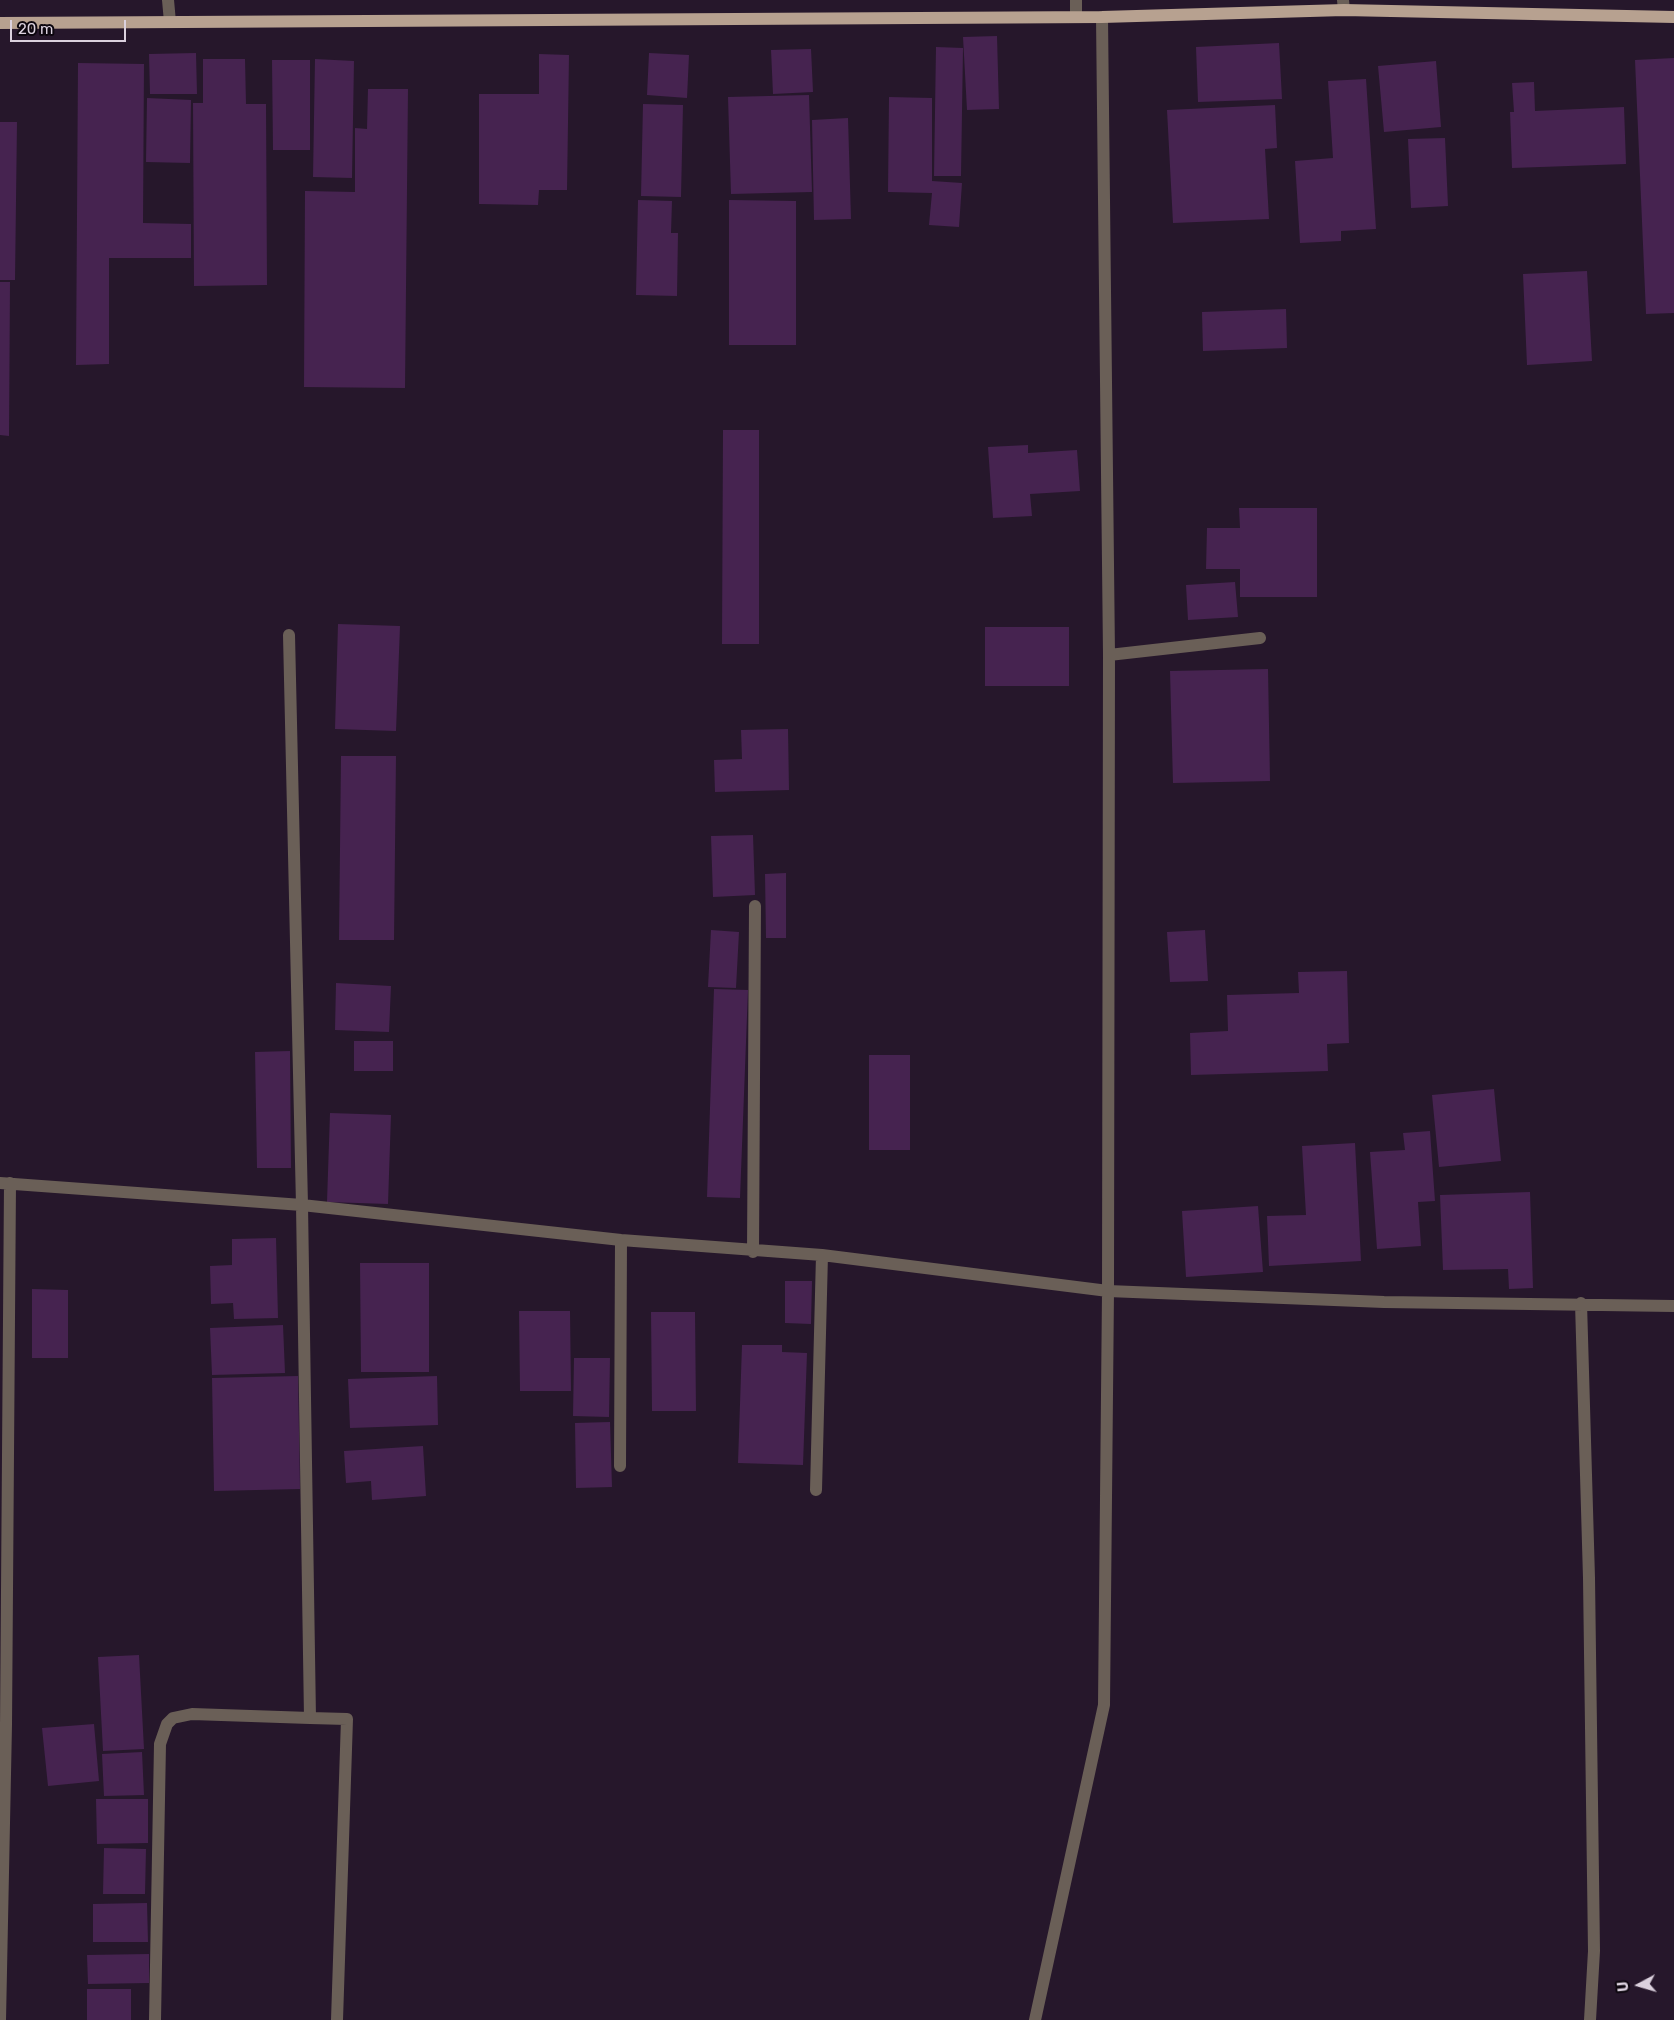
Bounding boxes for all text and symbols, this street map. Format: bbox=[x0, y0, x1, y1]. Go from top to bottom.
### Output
scale bar bbox=[12, 10, 129, 42]
text: 20 m bbox=[18, 20, 53, 38]
north arrow bbox=[1614, 1960, 1664, 2010]
text: U bbox=[1615, 1981, 1633, 1993]

